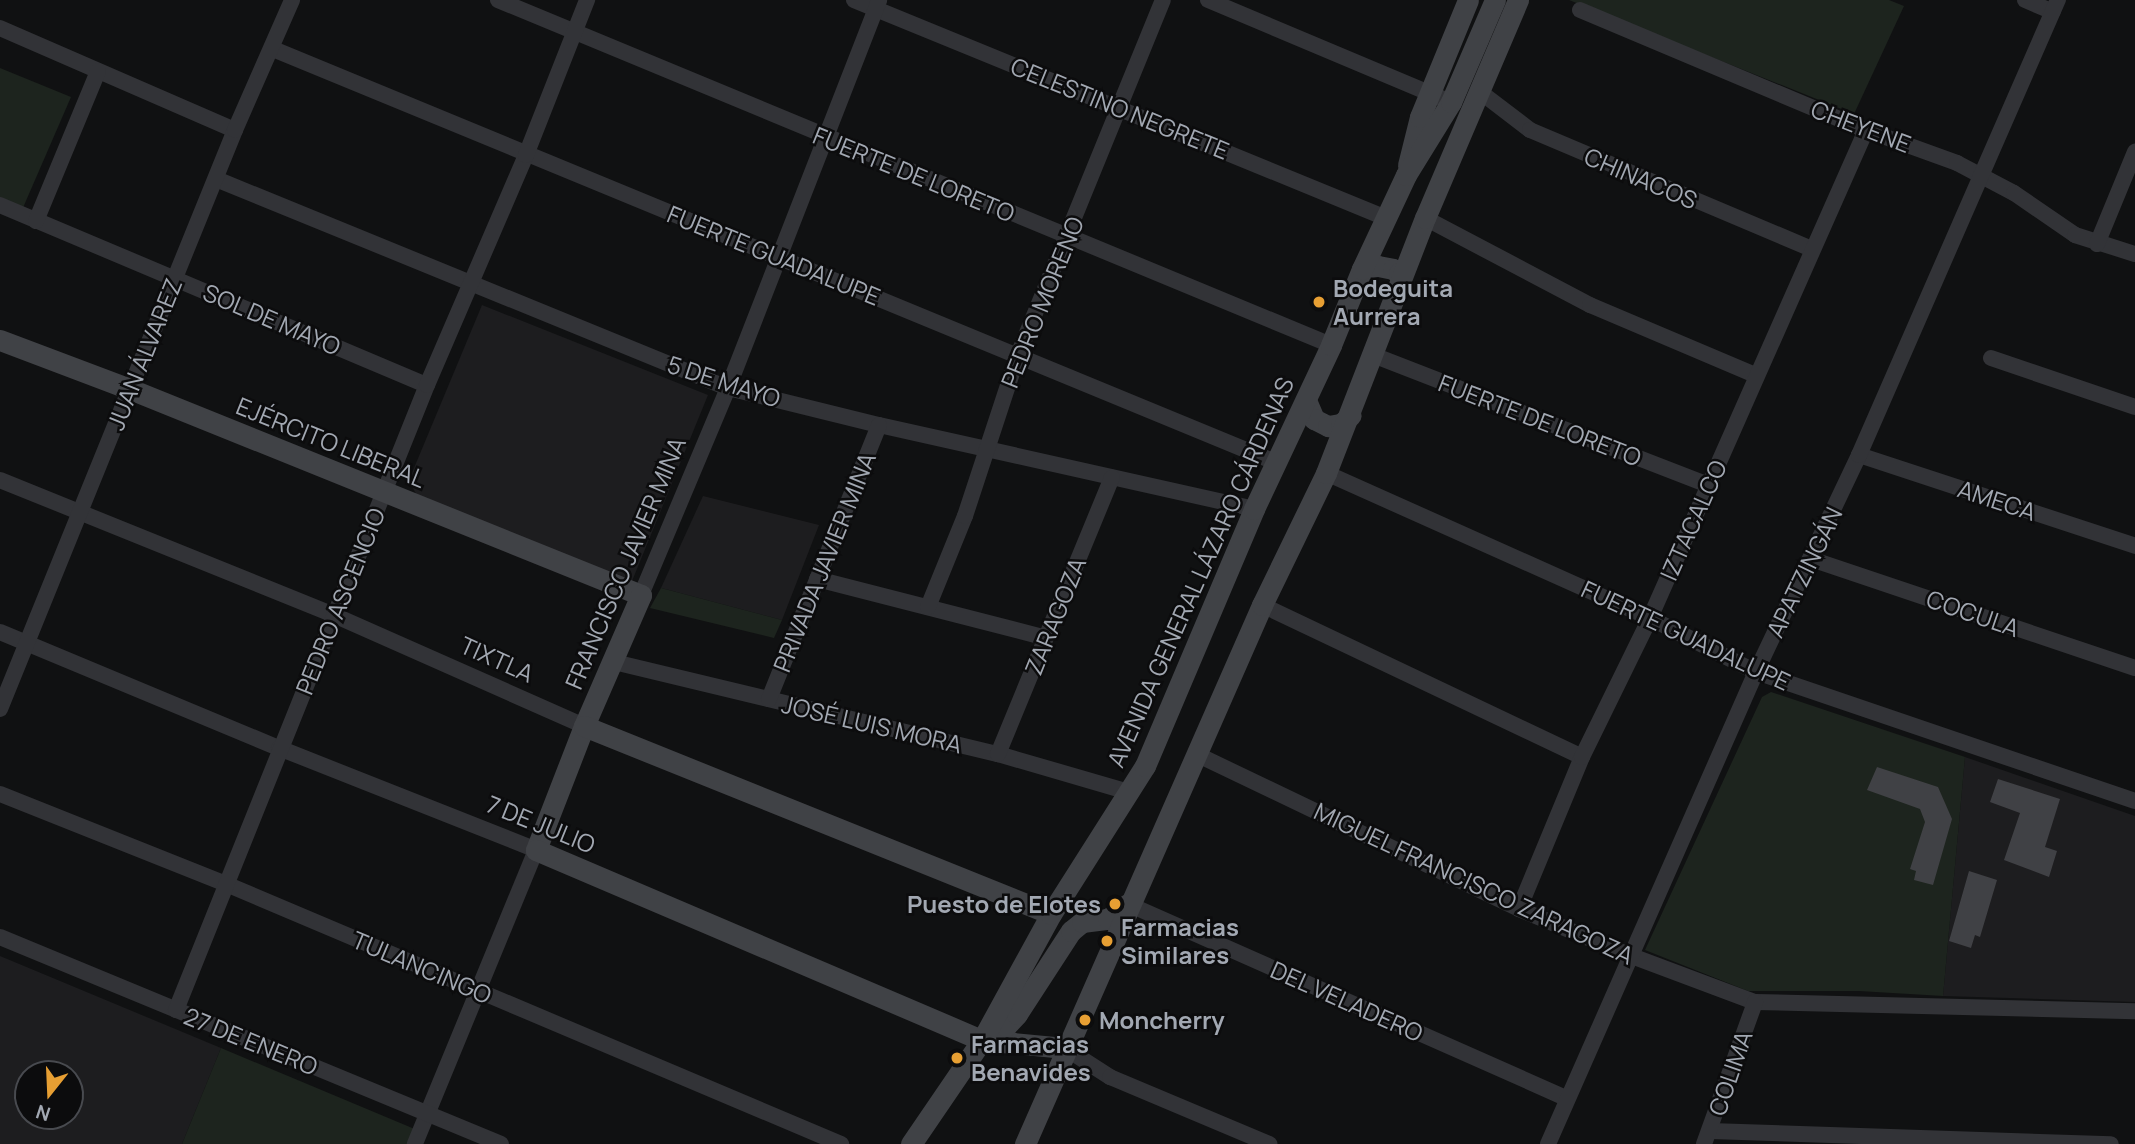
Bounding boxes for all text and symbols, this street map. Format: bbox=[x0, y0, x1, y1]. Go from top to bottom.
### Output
street label: CELESTINO NEGRETE bbox=[1007, 51, 1233, 165]
street label: CHEYENE bbox=[1807, 94, 1915, 158]
street label: FUERTE DE LORETO bbox=[809, 120, 1019, 228]
street label: CHINACOS bbox=[1580, 141, 1702, 215]
street label: FUERTE GUADALUPE bbox=[663, 199, 885, 311]
street label: PEDRO MORENO bbox=[995, 212, 1089, 392]
street label: JUAN ÁLVAREZ bbox=[101, 274, 187, 434]
place label: Bodeguita Aurrera bbox=[1333, 274, 1453, 330]
street label: SOL DE MAYO bbox=[198, 277, 346, 361]
marker: Bodeguita Aurrera bbox=[1311, 294, 1327, 310]
street label: 5 DE MAYO bbox=[664, 349, 784, 413]
street label: FUERTE DE LORETO bbox=[1435, 368, 1645, 472]
street label: AVENIDA GENERAL LÁZARO CÁRDENAS bbox=[1100, 372, 1300, 772]
street label: EJÉRCITO LIBERAL bbox=[232, 391, 430, 493]
street label: FRANCISCO JAVIER MINA bbox=[559, 433, 691, 693]
street label: PRIVADA JAVIER MINA bbox=[767, 448, 881, 676]
street label: IZTACALCO bbox=[1654, 455, 1732, 585]
street label: AMECA bbox=[1954, 474, 2040, 526]
street label: APATZINGÁN bbox=[1760, 502, 1848, 642]
street label: PEDRO ASCENCIO bbox=[289, 504, 391, 698]
street label: ZARAGOZA bbox=[1018, 553, 1092, 679]
street label: FUERTE GUADALUPE bbox=[1577, 574, 1795, 696]
street label: COCULA bbox=[1923, 584, 2023, 642]
street label: TIXTLA bbox=[456, 630, 538, 688]
street label: JOSÉ LUIS MORA bbox=[779, 689, 965, 759]
street label: 7 DE JULIO bbox=[482, 789, 600, 859]
street label: MIGUEL FRANCISCO ZARAGOZA bbox=[1309, 796, 1639, 970]
place label: Puesto de Elotes bbox=[907, 890, 1101, 918]
marker: Puesto de Elotes bbox=[1107, 896, 1123, 912]
place label: Farmacias Similares bbox=[1121, 913, 1239, 969]
street label: TULANCINGO bbox=[348, 925, 496, 1009]
marker: Farmacias Similares bbox=[1099, 933, 1115, 949]
street label: DEL VELADERO bbox=[1266, 954, 1428, 1048]
street label: 27 DE ENERO bbox=[180, 1001, 322, 1081]
place label: Moncherry bbox=[1099, 1006, 1225, 1034]
marker: Moncherry bbox=[1077, 1012, 1093, 1028]
street label: COLIMA bbox=[1702, 1027, 1758, 1119]
place label: Farmacias Benavides bbox=[971, 1030, 1091, 1086]
marker: Farmacias Benavides bbox=[949, 1050, 965, 1066]
north arrow bbox=[14, 1060, 84, 1130]
text: N bbox=[33, 1099, 54, 1128]

